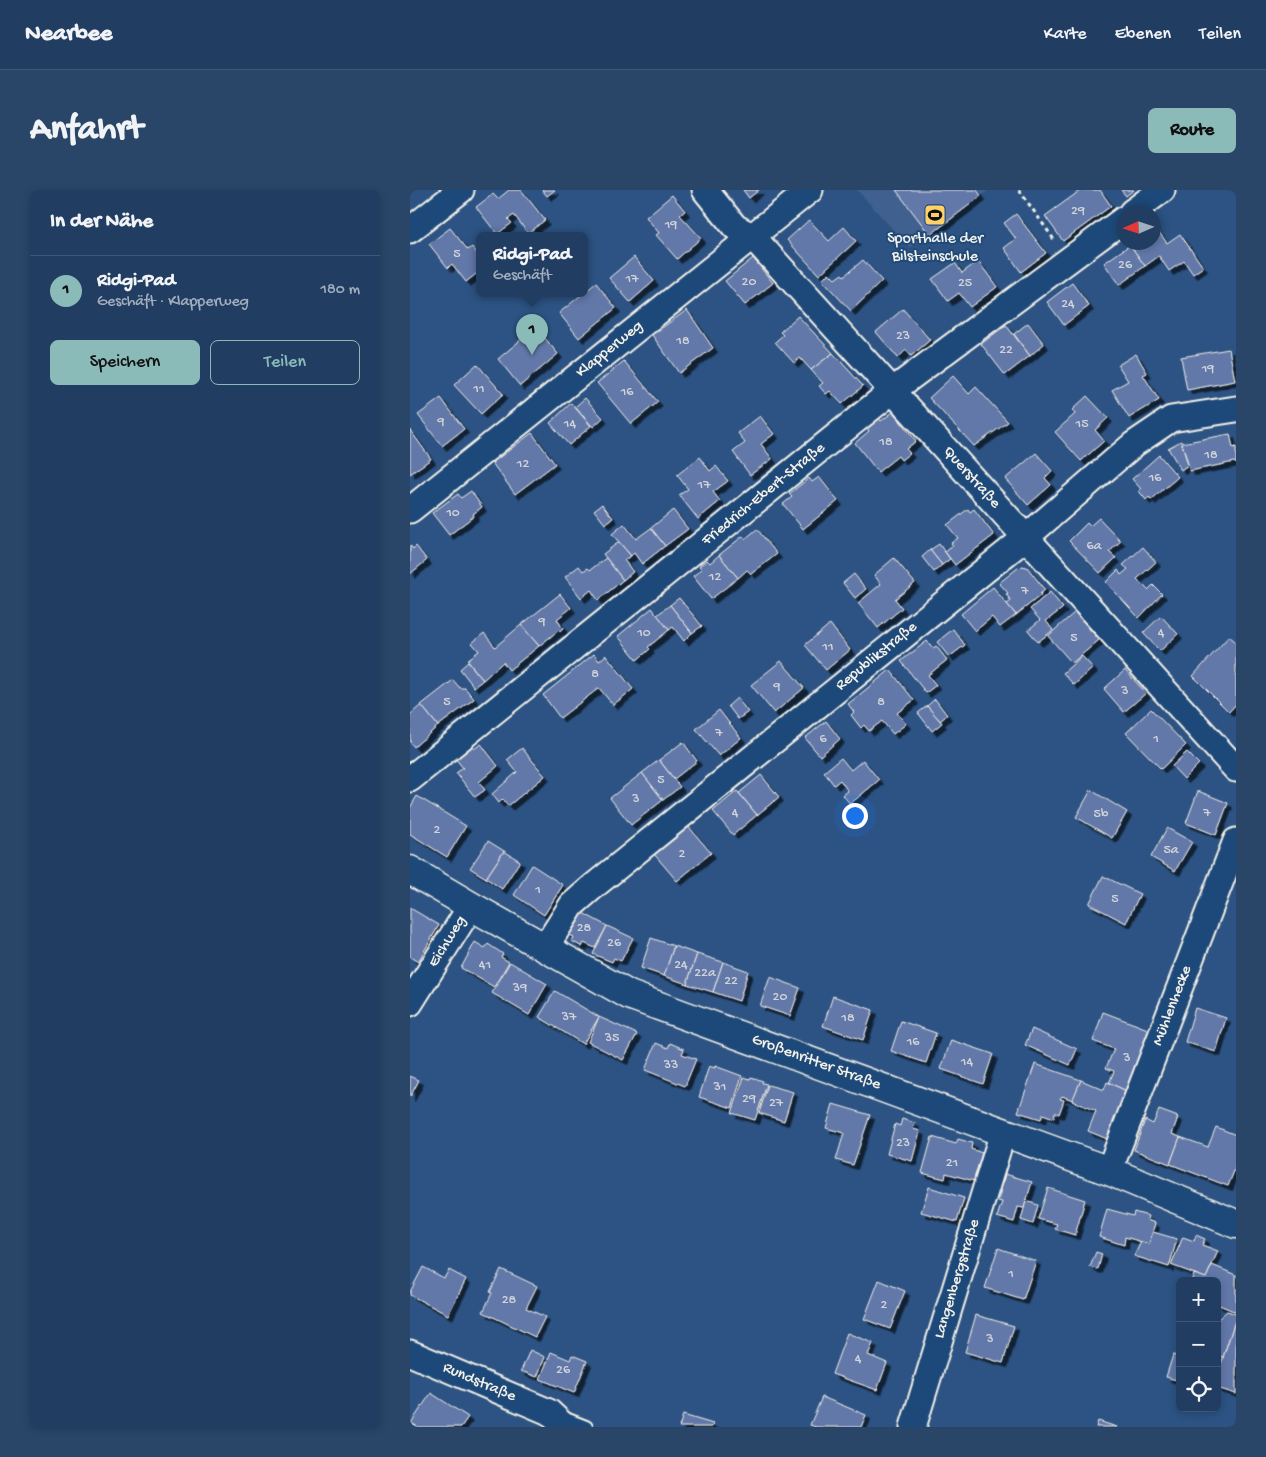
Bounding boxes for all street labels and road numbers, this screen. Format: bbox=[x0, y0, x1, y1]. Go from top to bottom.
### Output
street label: Klapperweg bbox=[573, 317, 647, 383]
street label: Friedrich-Ebert-Straße bbox=[698, 439, 830, 551]
street label: Querstraße bbox=[938, 443, 1004, 514]
street label: Republikstraße bbox=[832, 618, 922, 696]
street label: Eichweg bbox=[425, 913, 471, 971]
street label: Mühlenhecke bbox=[1149, 963, 1197, 1049]
street label: Großenritter Straße bbox=[749, 1031, 884, 1095]
street label: Langenbergstraße bbox=[931, 1216, 985, 1341]
street label: Rundstraße bbox=[439, 1359, 519, 1407]

